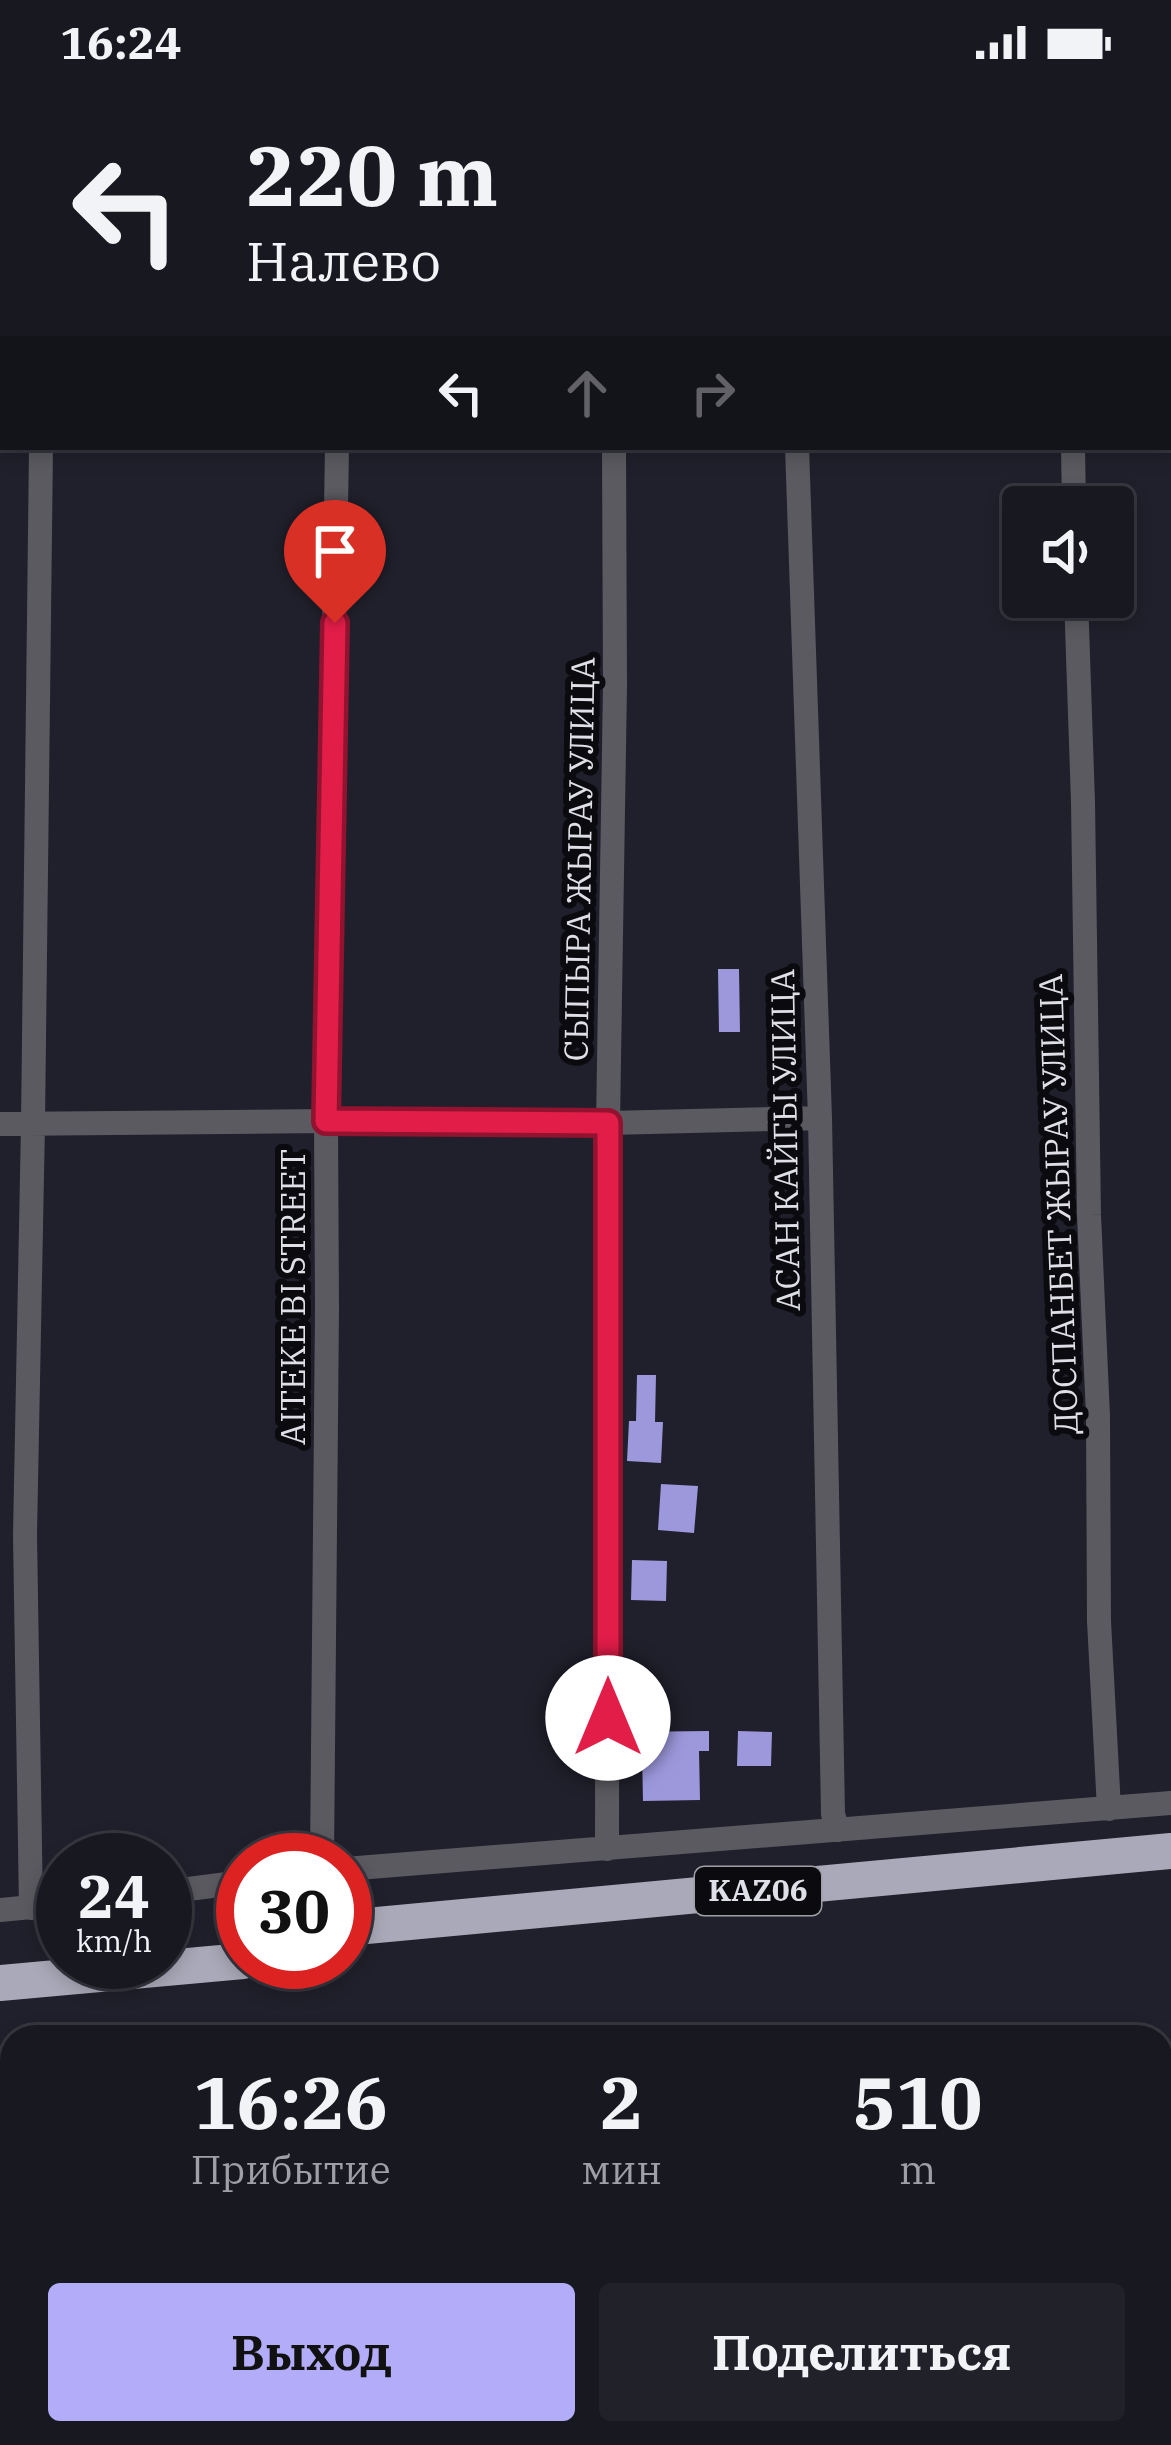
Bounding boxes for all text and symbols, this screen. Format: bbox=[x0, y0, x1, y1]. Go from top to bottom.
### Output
text: 16:24 bbox=[60, 13, 182, 71]
text: 220 m bbox=[246, 120, 498, 229]
icon: left bbox=[48, 132, 204, 288]
text: Налево bbox=[246, 226, 441, 296]
icon: left bbox=[428, 360, 494, 426]
icon: ahead bbox=[554, 360, 620, 426]
icon: right bbox=[680, 360, 746, 426]
map controls bbox=[1002, 486, 1134, 618]
button: sound bbox=[1002, 486, 1134, 618]
pin bbox=[284, 500, 386, 623]
icon: arrive bbox=[302, 518, 368, 584]
street label: СЫПЫРА ЖЫРАУ УЛИЦА bbox=[553, 656, 604, 1062]
street label: АСАН КАЙГЫ УЛИЦА bbox=[760, 968, 809, 1312]
street label: ДОСПАНБЕТ ЖЫРАУ УЛИЦА bbox=[1028, 973, 1087, 1435]
street label: AITEKE BI STREET bbox=[271, 1149, 314, 1445]
position arrow bbox=[545, 1655, 671, 1781]
speed limit sign: 30 bbox=[216, 1833, 372, 1989]
text: 24 bbox=[78, 1856, 150, 1935]
road number: KАZ06 bbox=[695, 1867, 821, 1915]
text: km/h bbox=[76, 1921, 152, 1960]
text: 16:26 bbox=[193, 2055, 388, 2149]
text: 2 bbox=[600, 2055, 643, 2149]
text: 510 bbox=[853, 2055, 982, 2149]
text: Прибытие bbox=[191, 2144, 391, 2195]
text: мин bbox=[581, 2144, 662, 2195]
text: m bbox=[899, 2144, 936, 2195]
button: Выход bbox=[48, 2283, 575, 2421]
button: Поделиться bbox=[599, 2283, 1125, 2421]

